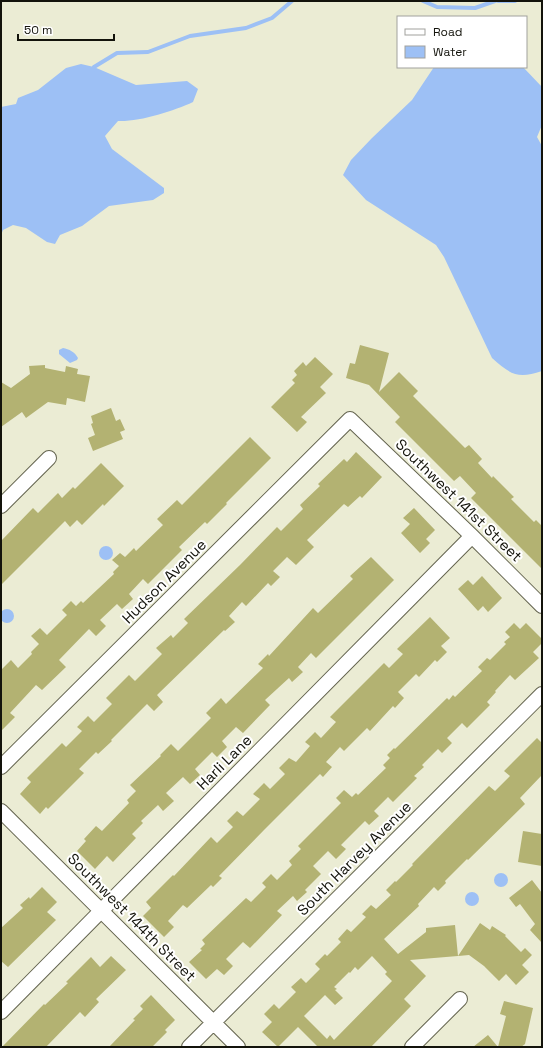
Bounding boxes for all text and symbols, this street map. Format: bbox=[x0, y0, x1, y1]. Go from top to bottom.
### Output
scale bar bbox=[18, 16, 114, 42]
legend bbox=[397, 16, 527, 68]
text: 50 m bbox=[24, 22, 52, 38]
text: Road bbox=[433, 24, 462, 40]
text: Water bbox=[433, 44, 467, 60]
street label: Southwest 141st Street bbox=[392, 435, 526, 566]
street label: Hudson Avenue bbox=[118, 535, 210, 627]
street label: Harli Lane bbox=[192, 730, 256, 794]
street label: South Harvey Avenue bbox=[293, 797, 415, 919]
street label: Southwest 144th Street bbox=[64, 849, 200, 985]

